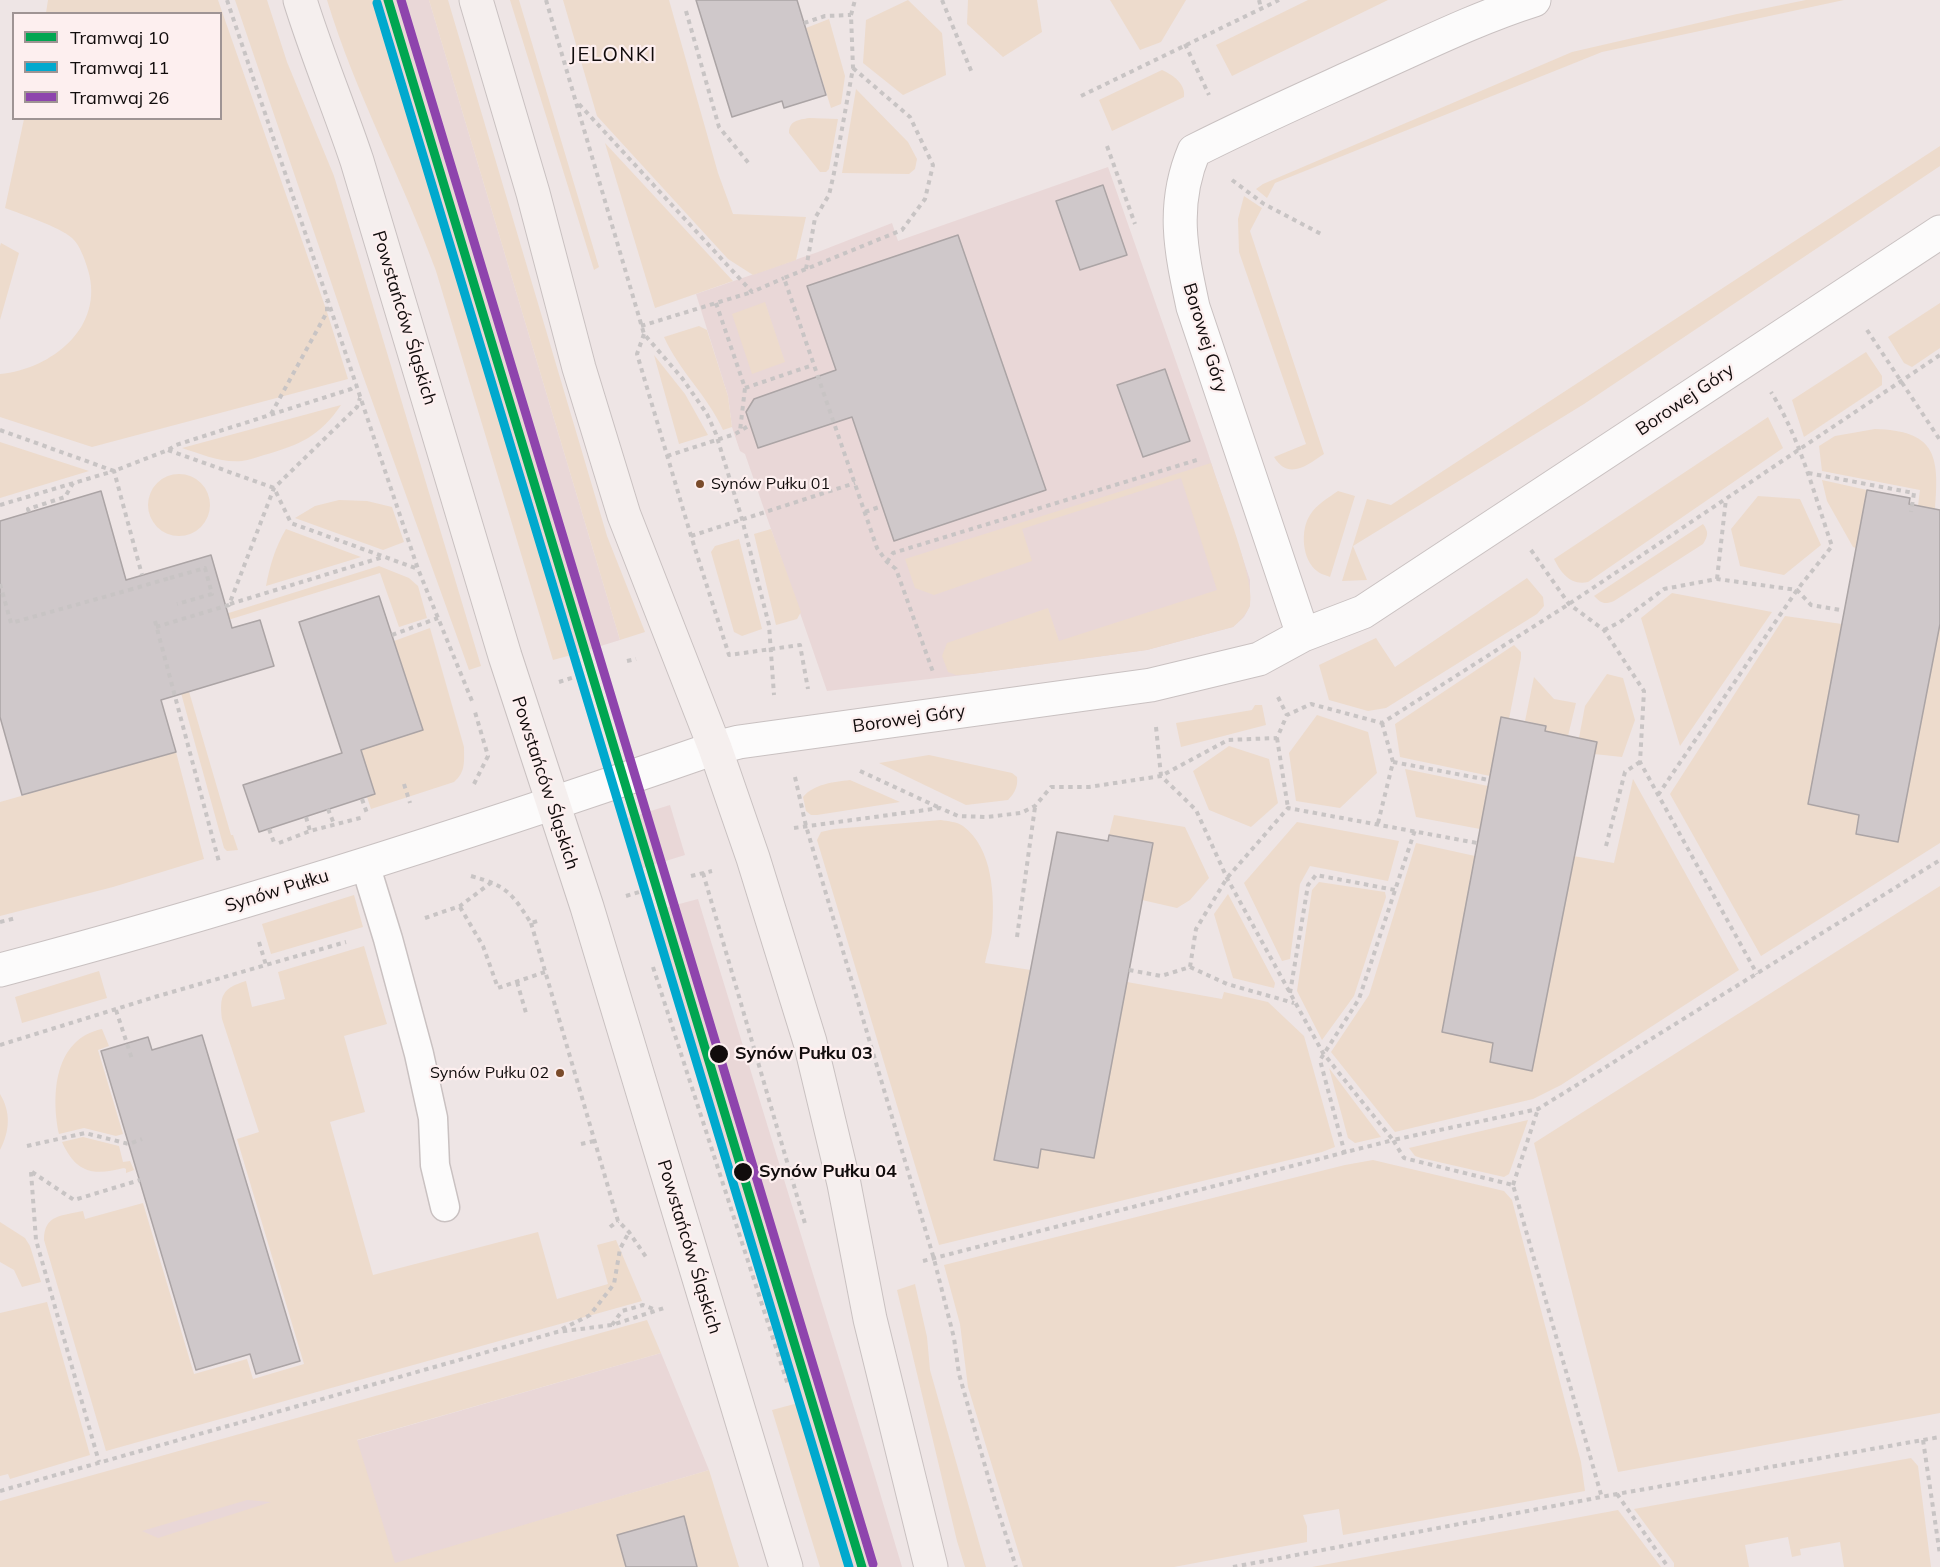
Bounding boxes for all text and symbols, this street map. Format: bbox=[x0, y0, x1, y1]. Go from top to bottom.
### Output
legend bbox=[12, 12, 222, 120]
text: Tramwaj 10 bbox=[70, 26, 169, 49]
district label: JELONKI bbox=[569, 43, 657, 67]
text: Tramwaj 11 bbox=[70, 56, 169, 79]
text: Tramwaj 26 bbox=[70, 86, 169, 109]
street label: Powstańców Śląskich bbox=[367, 228, 441, 408]
street label: Borowej Góry bbox=[1178, 281, 1232, 395]
street label: Borowej Góry bbox=[1632, 359, 1738, 441]
place label: Synów Pułku 01 bbox=[711, 474, 830, 494]
marker: Synów Pułku 01 bbox=[694, 478, 706, 490]
street label: Powstańców Śląskich bbox=[507, 694, 583, 872]
street label: Borowej Góry bbox=[851, 700, 967, 738]
street label: Synów Pułku bbox=[222, 865, 332, 917]
marker: Synów Pułku 03 bbox=[708, 1043, 730, 1065]
place label: Synów Pułku 03 bbox=[735, 1043, 873, 1065]
place label: Synów Pułku 02 bbox=[430, 1063, 549, 1083]
marker: Synów Pułku 02 bbox=[554, 1067, 566, 1079]
street label: Powstańców Śląskich bbox=[652, 1157, 726, 1337]
marker: Synów Pułku 04 bbox=[732, 1161, 754, 1183]
place label: Synów Pułku 04 bbox=[759, 1161, 897, 1183]

